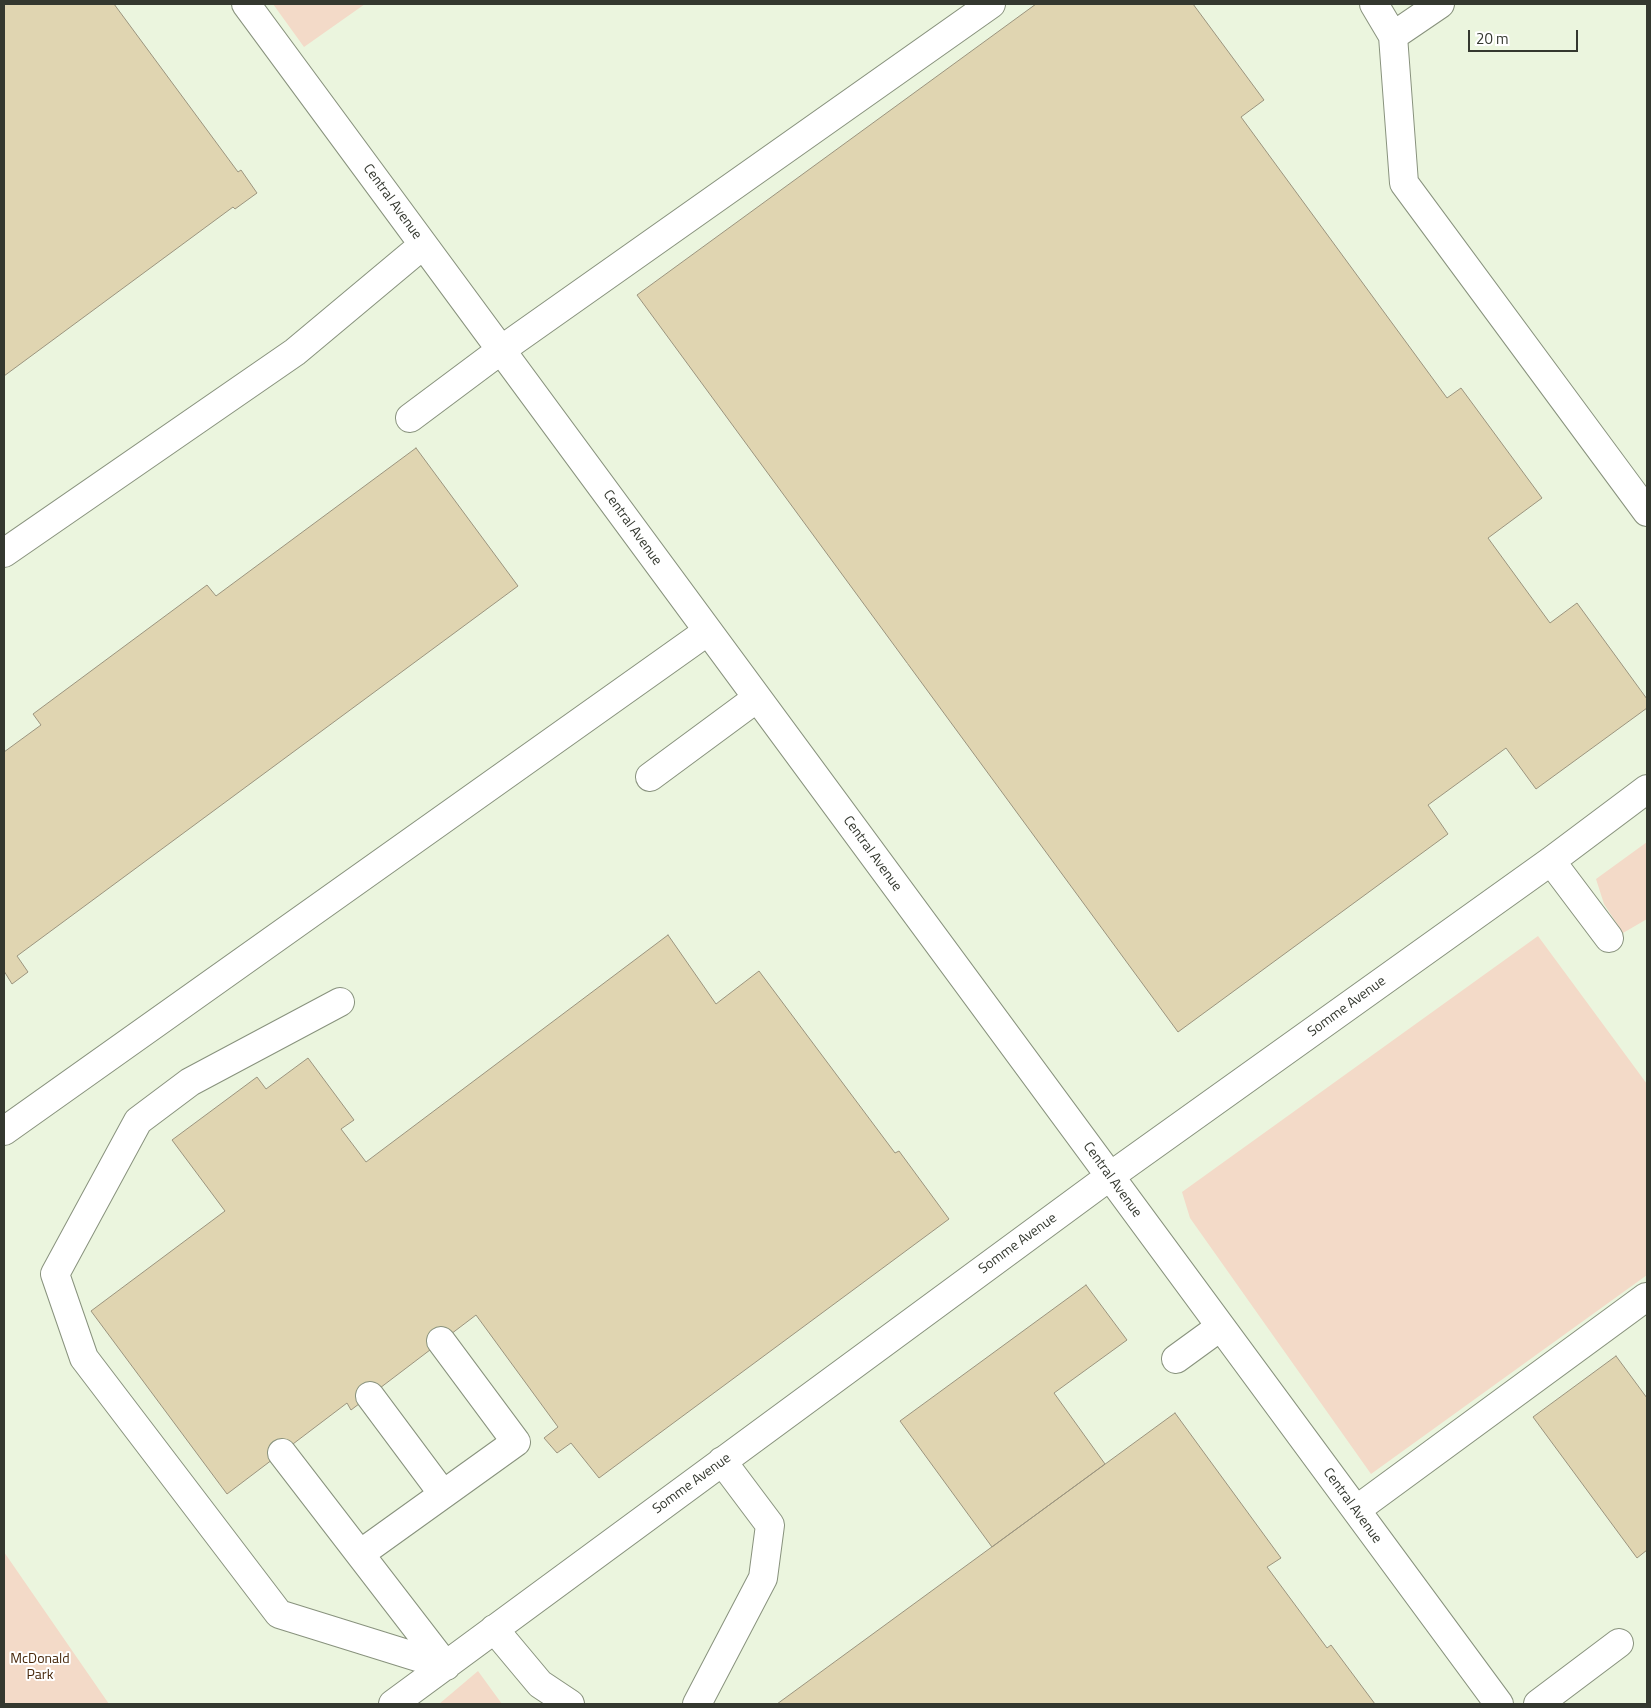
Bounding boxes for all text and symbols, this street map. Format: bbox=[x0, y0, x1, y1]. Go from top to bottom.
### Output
scale bar bbox=[1471, 20, 1581, 52]
text: 20 m bbox=[1476, 27, 1509, 50]
street label: Central Avenue bbox=[359, 161, 425, 243]
street label: Central Avenue bbox=[599, 487, 665, 569]
street label: Central Avenue bbox=[839, 813, 905, 895]
street label: Somme Avenue bbox=[1305, 973, 1389, 1041]
street label: Central Avenue bbox=[1079, 1139, 1145, 1221]
street label: Somme Avenue bbox=[976, 1210, 1060, 1278]
street label: Somme Avenue bbox=[650, 1450, 734, 1518]
street label: Central Avenue bbox=[1319, 1465, 1385, 1547]
park label: McDonald Park bbox=[10, 1652, 70, 1684]

